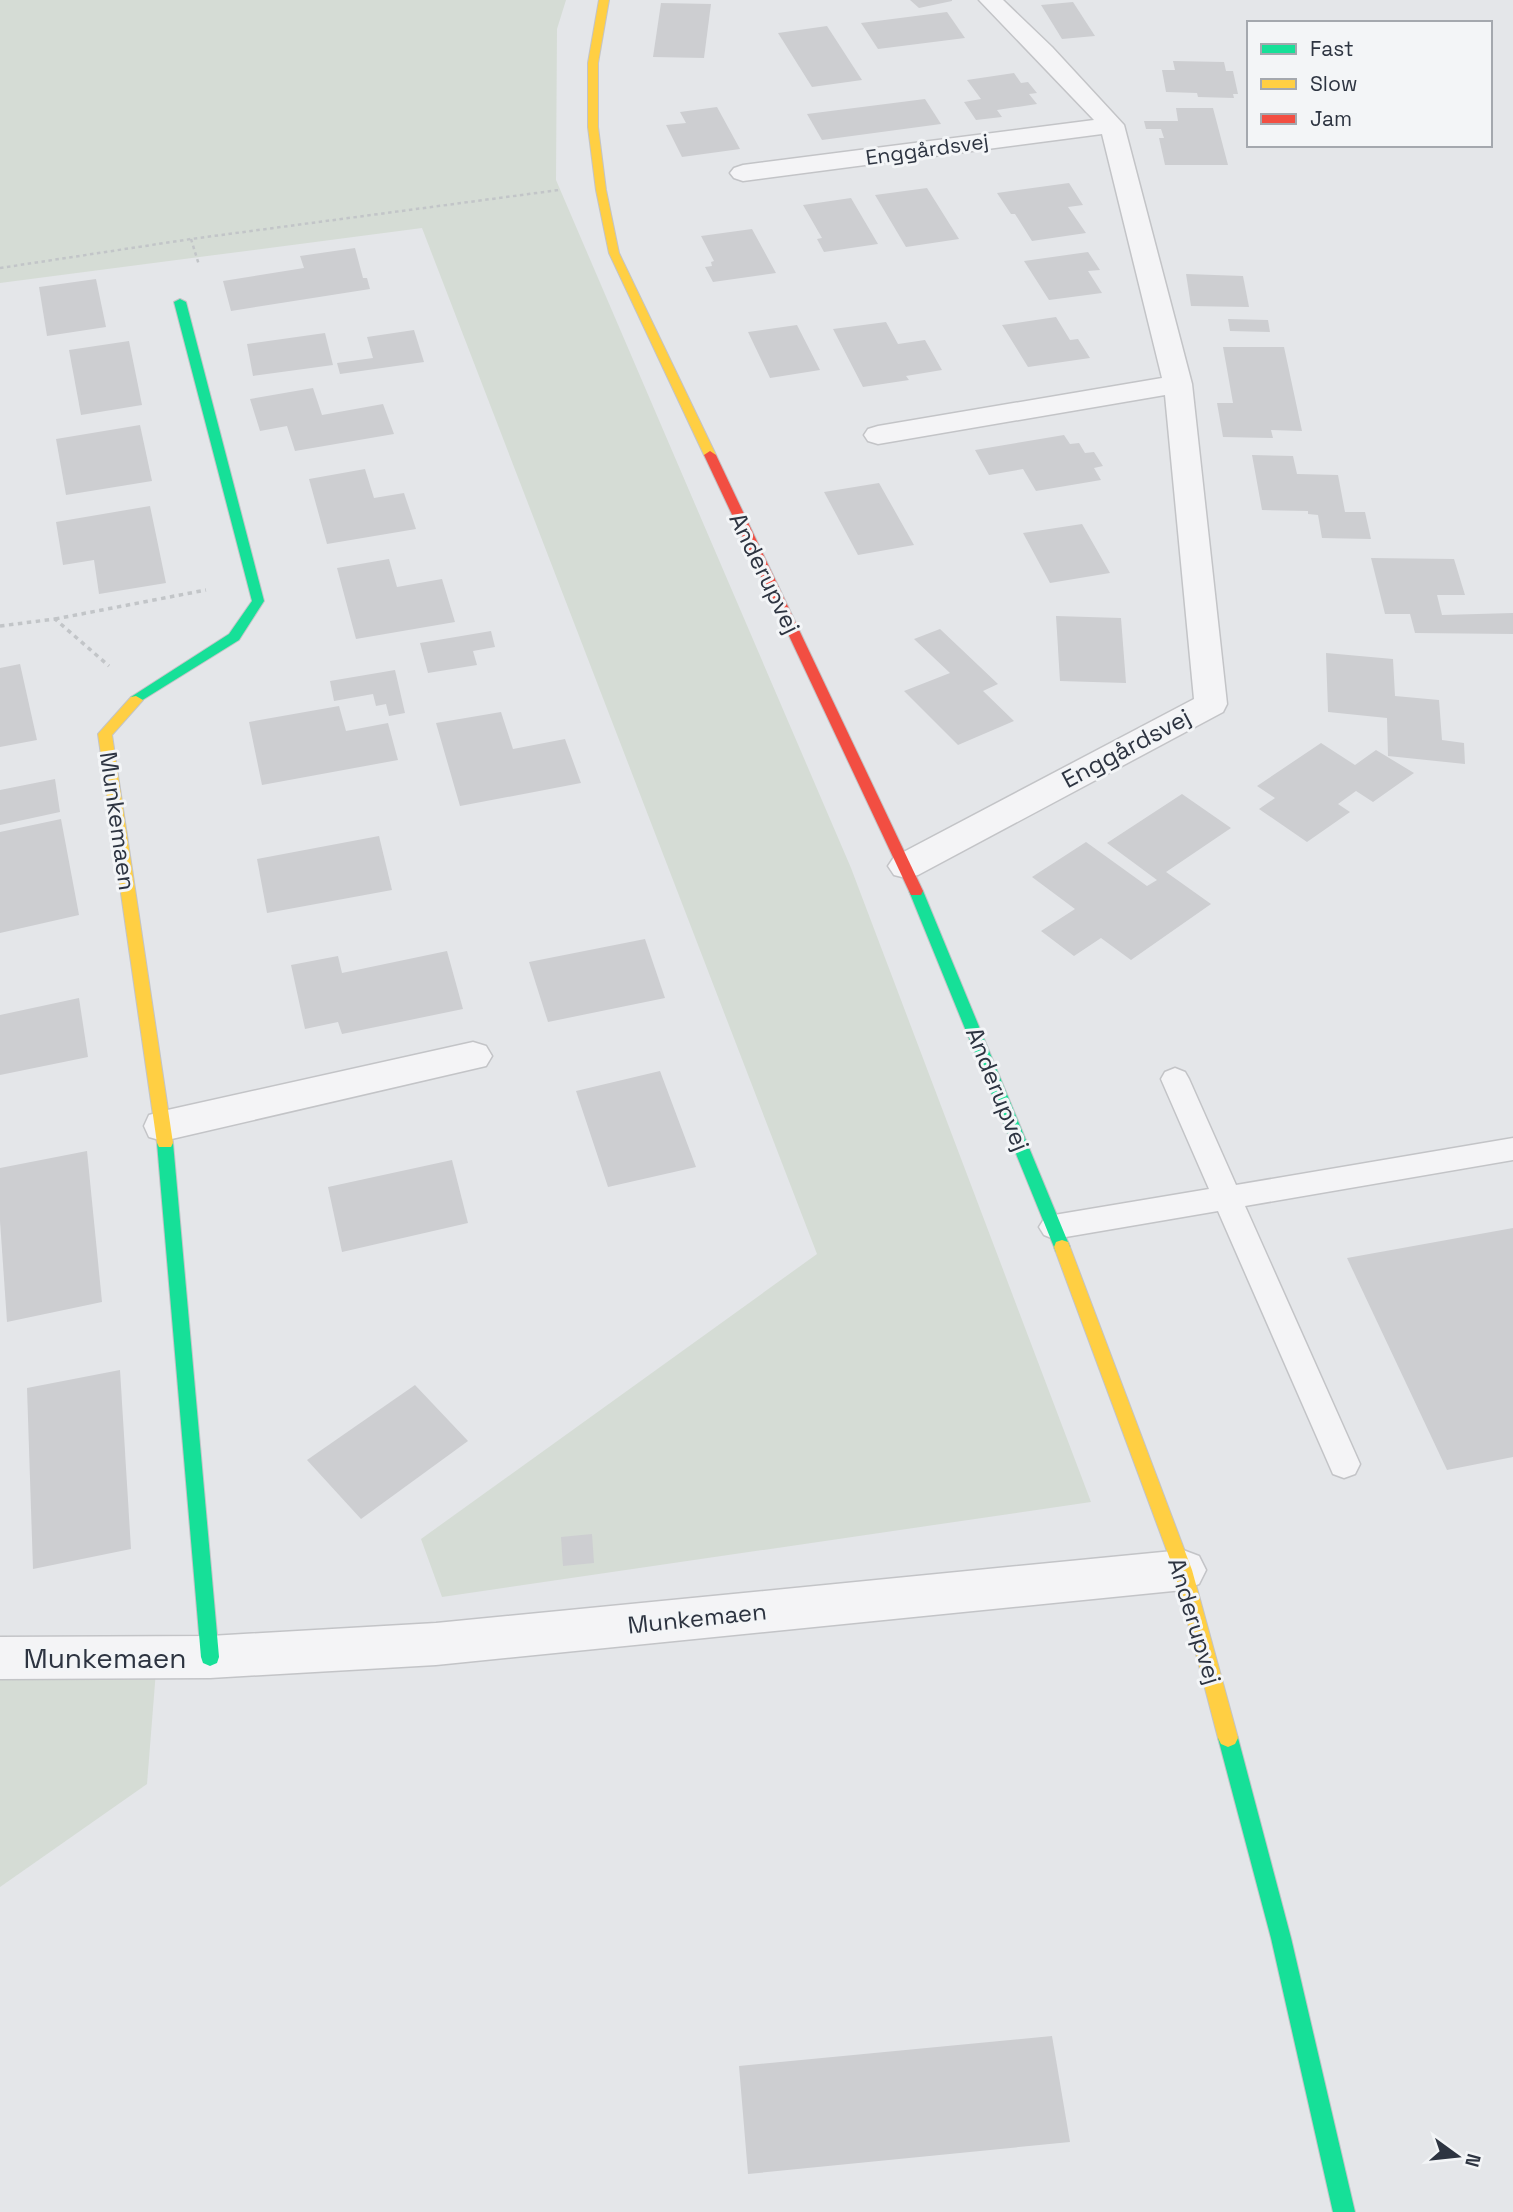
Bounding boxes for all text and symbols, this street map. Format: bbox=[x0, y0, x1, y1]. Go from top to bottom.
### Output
legend bbox=[1247, 21, 1492, 147]
text: Fast bbox=[1310, 35, 1354, 62]
text: Slow bbox=[1310, 70, 1358, 97]
text: Jam bbox=[1310, 105, 1352, 132]
street label: Enggårdsvej bbox=[864, 127, 990, 171]
street label: Anderupvej bbox=[722, 507, 808, 639]
street label: Enggårdsvej bbox=[1056, 701, 1196, 795]
street label: Munkemaen bbox=[93, 750, 143, 892]
street label: Anderupvej bbox=[959, 1023, 1037, 1155]
street label: Anderupvej bbox=[1161, 1554, 1229, 1688]
street label: Munkemaen bbox=[626, 1595, 768, 1641]
street label: Munkemaen bbox=[24, 1640, 186, 1676]
north arrow bbox=[1422, 2121, 1492, 2191]
text: N bbox=[1459, 2151, 1487, 2170]

